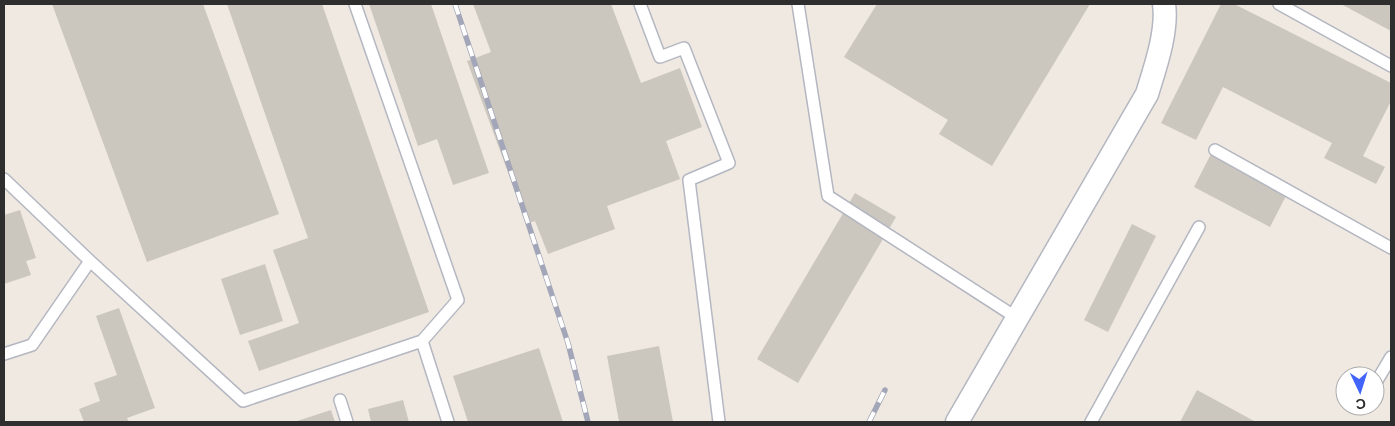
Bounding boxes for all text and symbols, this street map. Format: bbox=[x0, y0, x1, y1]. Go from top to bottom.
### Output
north arrow bbox=[1335, 366, 1385, 416]
text: С bbox=[1355, 395, 1367, 413]

